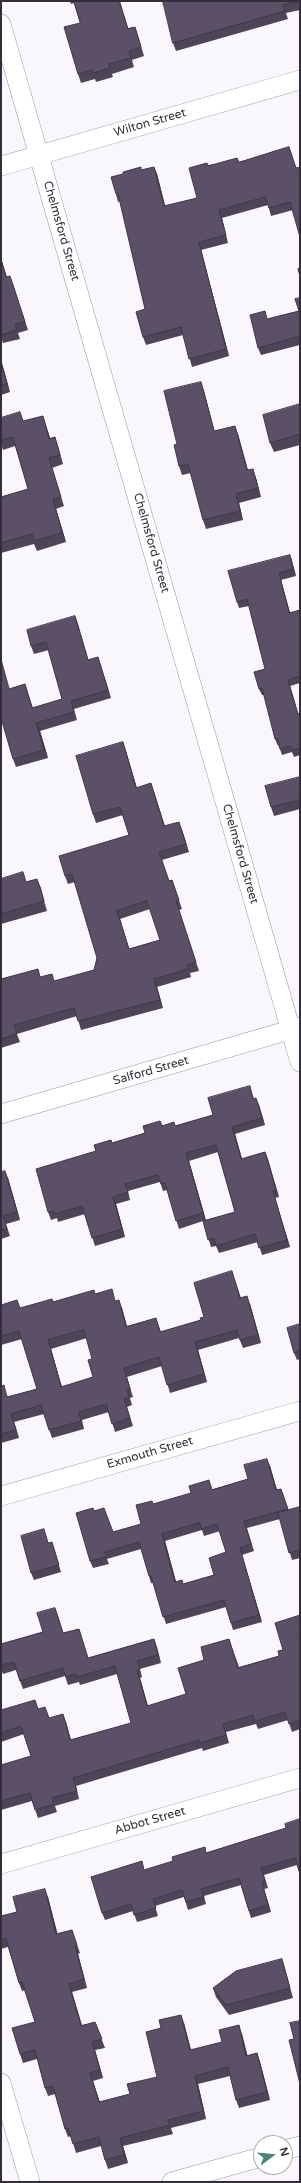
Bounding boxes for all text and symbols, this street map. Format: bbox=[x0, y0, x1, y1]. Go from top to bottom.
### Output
street label: Wilton Street bbox=[112, 106, 188, 140]
street label: Chelmsford Street bbox=[40, 179, 82, 283]
street label: Chelmsford Street bbox=[130, 491, 172, 595]
street label: Chelmsford Street bbox=[219, 802, 261, 906]
street label: Salford Street bbox=[111, 1053, 191, 1089]
street label: Exmouth Street bbox=[105, 1434, 195, 1472]
street label: Abbot Street bbox=[113, 1804, 187, 1838]
north arrow bbox=[253, 2135, 293, 2175]
text: N bbox=[277, 2146, 292, 2158]

